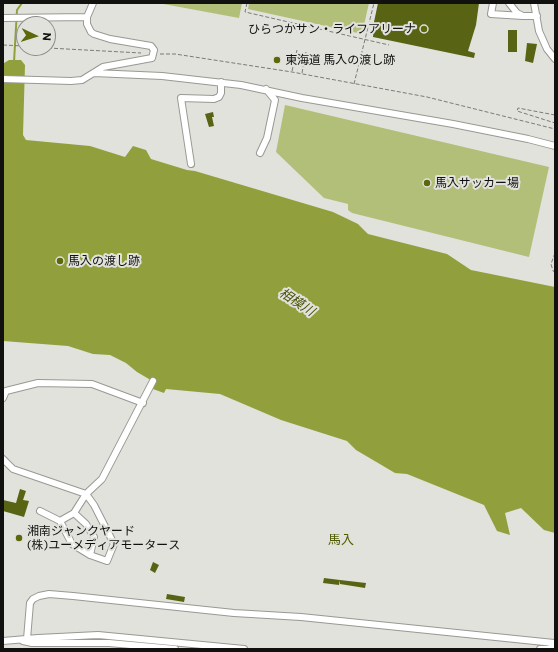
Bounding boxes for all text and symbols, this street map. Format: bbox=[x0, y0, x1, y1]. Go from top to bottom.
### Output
north arrow bbox=[16, 16, 56, 56]
place label: ひらつかサン・ライフアリーナ bbox=[248, 22, 416, 36]
marker: ひらつかサン・ライフアリーナ bbox=[419, 24, 429, 34]
text: N bbox=[41, 32, 54, 41]
place label: 東海道 馬入の渡し跡 bbox=[285, 53, 395, 67]
marker: 東海道 馬入の渡し跡 bbox=[272, 55, 282, 65]
place label: 馬入サッカー場 bbox=[435, 176, 519, 190]
marker: 馬入サッカー場 bbox=[422, 178, 432, 188]
place label: 馬入の渡し跡 bbox=[68, 254, 140, 268]
marker: 馬入の渡し跡 bbox=[55, 256, 65, 266]
water label: 相模川 bbox=[276, 285, 318, 319]
place label: 湘南ジャンクヤード (株)ユーメディアモータース bbox=[27, 524, 180, 552]
district label: 馬入 bbox=[328, 532, 354, 548]
marker: 湘南ジャンクヤード (株)ユーメディアモータース bbox=[14, 533, 24, 543]

